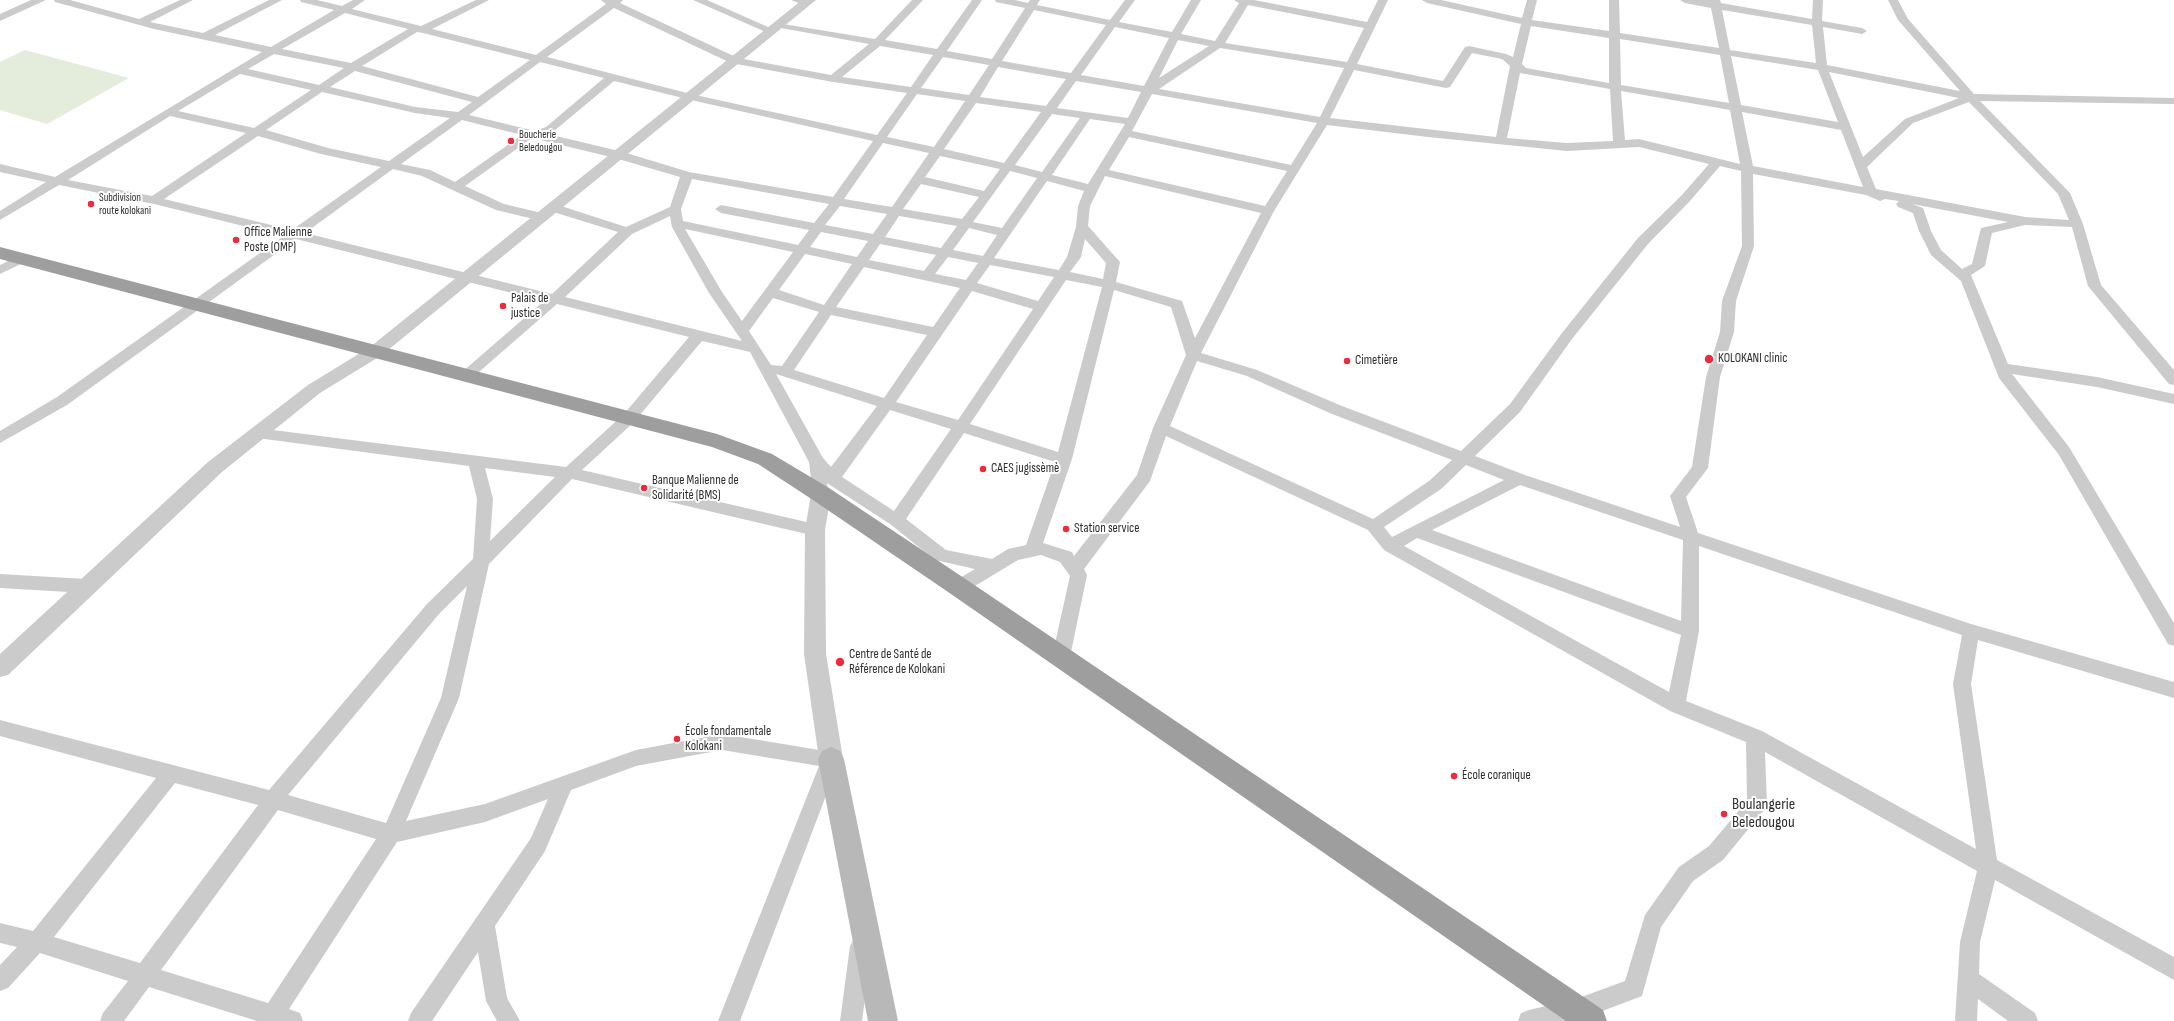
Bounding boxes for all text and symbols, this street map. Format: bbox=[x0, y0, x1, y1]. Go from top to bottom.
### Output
place label: Boucherie Beledougou bbox=[519, 128, 562, 154]
marker: Boucherie Beledougou bbox=[506, 136, 516, 146]
place label: Subdivision route kolokani bbox=[99, 191, 151, 217]
marker: Subdivision route kolokani bbox=[86, 199, 96, 209]
place label: Office Malienne Poste (OMP) bbox=[244, 225, 312, 256]
marker: Office Malienne Poste (OMP) bbox=[231, 235, 241, 245]
place label: Palais de justice bbox=[511, 291, 549, 322]
marker: Palais de justice bbox=[498, 301, 508, 311]
place label: KOLOKANI clinic bbox=[1718, 351, 1787, 367]
place label: Cimetière bbox=[1355, 353, 1398, 369]
marker: KOLOKANI clinic bbox=[1703, 353, 1715, 365]
marker: Cimetière bbox=[1342, 356, 1352, 366]
place label: CAES jugissèmè bbox=[991, 461, 1059, 477]
marker: CAES jugissèmè bbox=[978, 464, 988, 474]
place label: Banque Malienne de Solidarité (BMS) bbox=[652, 473, 739, 504]
marker: Banque Malienne de Solidarité (BMS) bbox=[639, 483, 649, 493]
place label: Station service bbox=[1074, 521, 1139, 537]
marker: Station service bbox=[1061, 524, 1071, 534]
place label: Centre de Santé de Référence de Kolokani bbox=[849, 647, 945, 678]
marker: Centre de Santé de Référence de Kolokani bbox=[834, 656, 846, 668]
place label: École fondamentale Kolokani bbox=[685, 724, 771, 755]
marker: École fondamentale Kolokani bbox=[672, 734, 682, 744]
place label: École coranique bbox=[1462, 768, 1531, 784]
marker: École coranique bbox=[1449, 771, 1459, 781]
place label: Boulangerie Beledougou bbox=[1732, 795, 1795, 833]
marker: Boulangerie Beledougou bbox=[1719, 809, 1729, 819]

